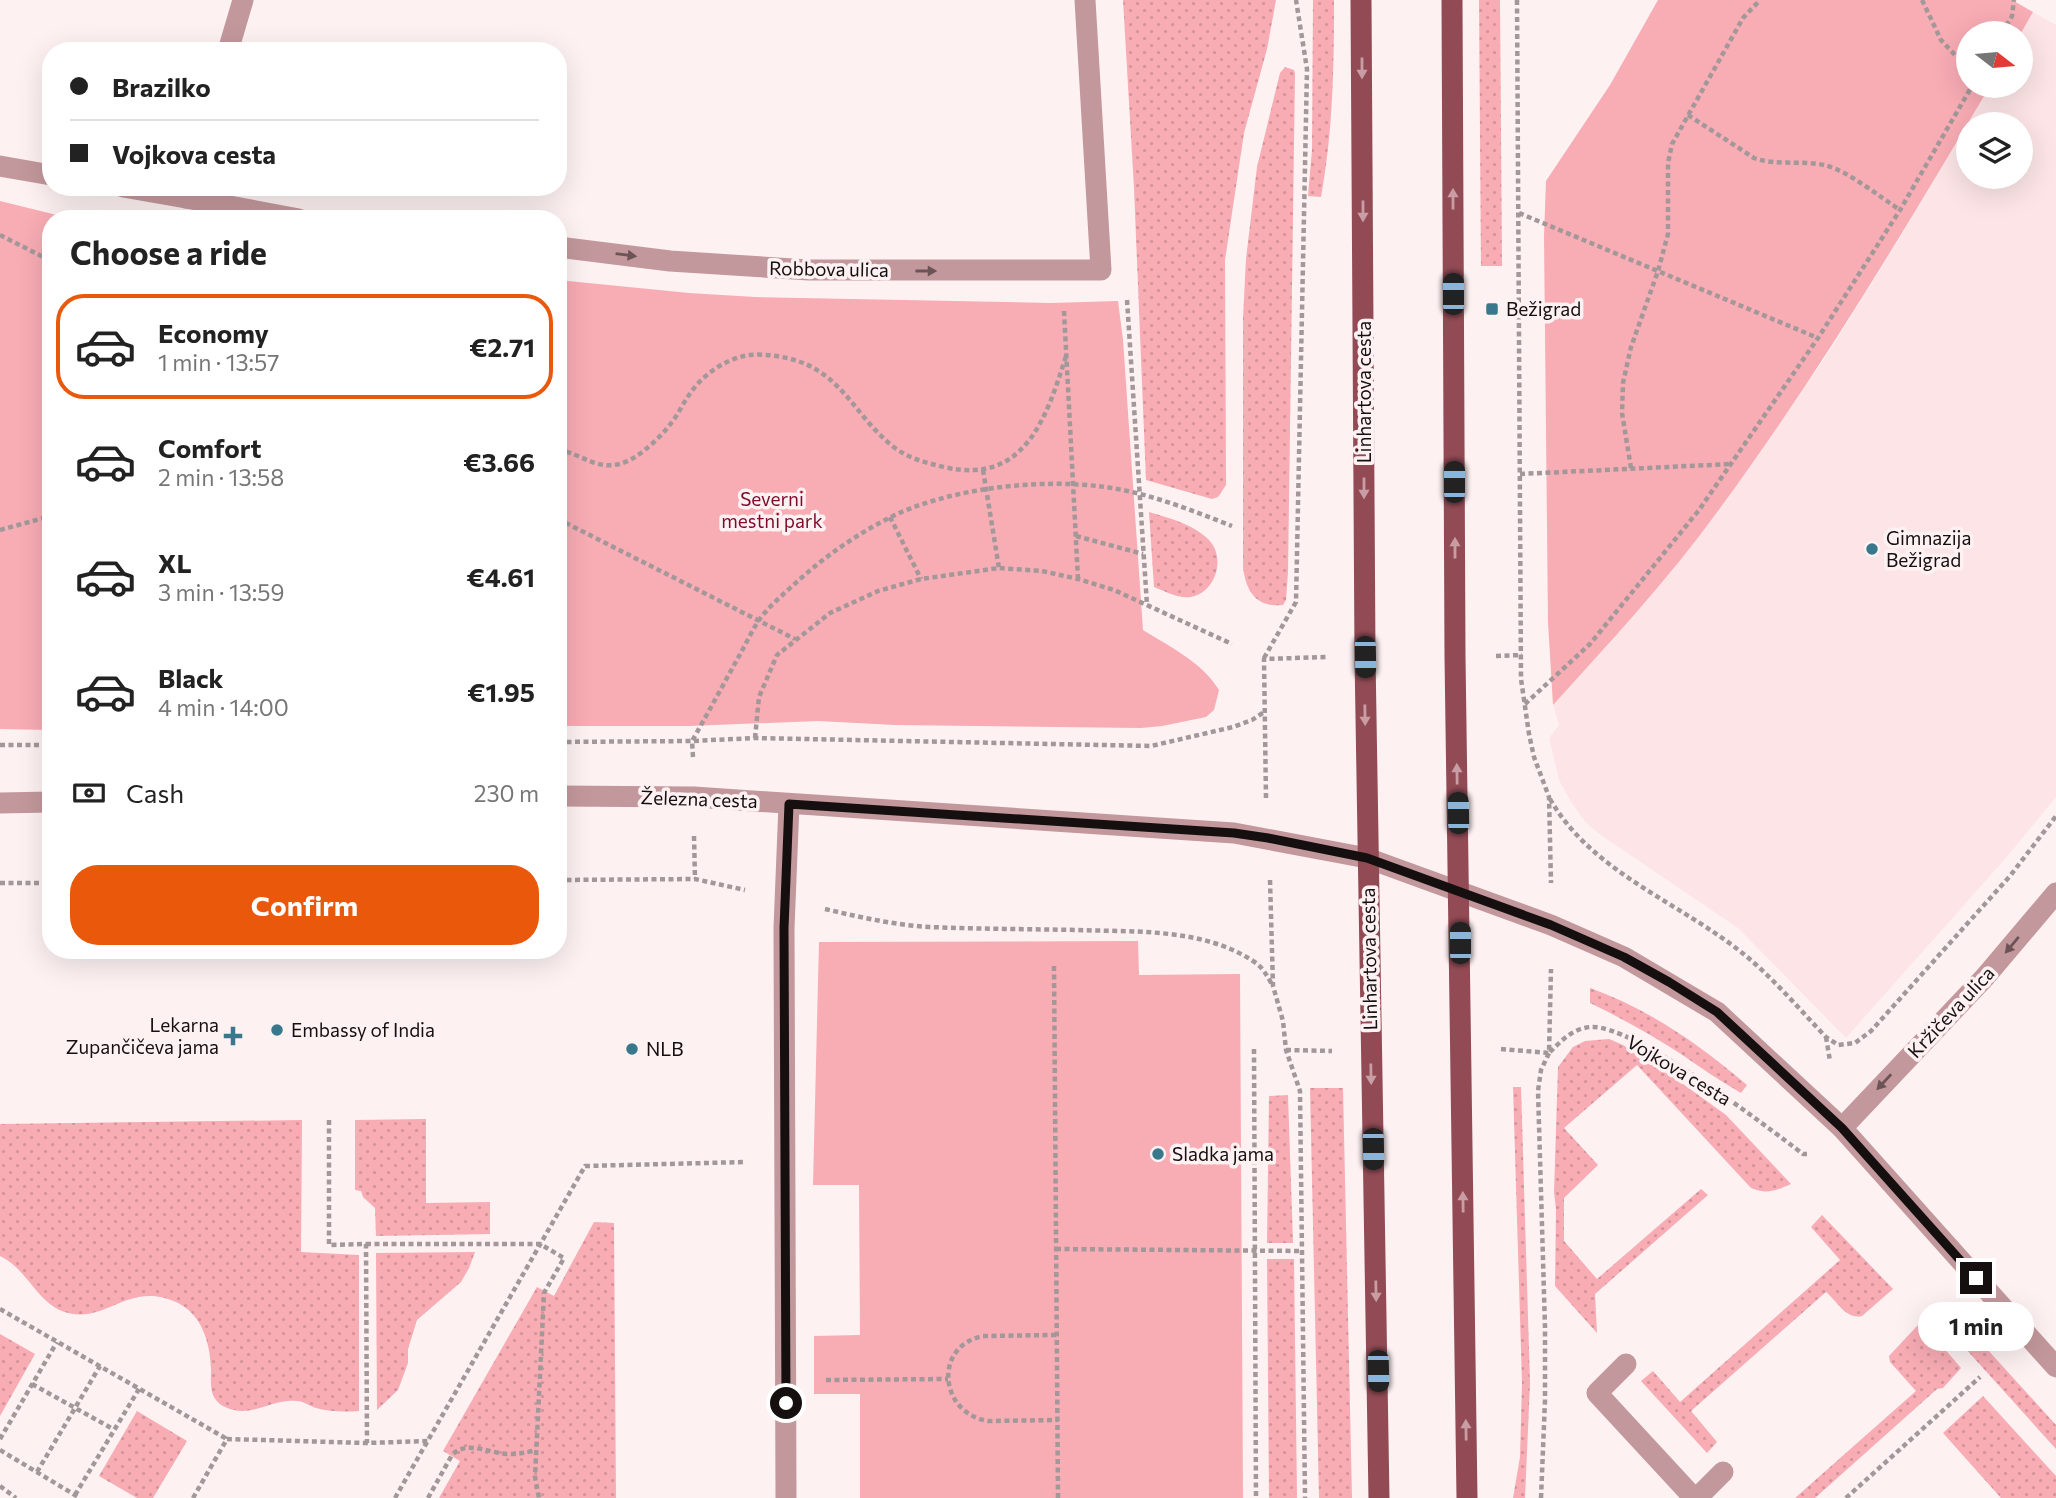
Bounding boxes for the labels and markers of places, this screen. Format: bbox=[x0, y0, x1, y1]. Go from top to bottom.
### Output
place label: Bežigrad bbox=[1506, 297, 1581, 320]
marker: Bežigrad bbox=[1484, 301, 1500, 317]
place label: Gimnazija Bežigrad bbox=[1886, 526, 1971, 571]
marker: Gimnazija Bežigrad bbox=[1864, 541, 1880, 557]
place label: Lekarna Zupančičeva jama bbox=[66, 1013, 219, 1058]
place label: Embassy of India bbox=[291, 1018, 435, 1041]
marker: Embassy of India bbox=[269, 1022, 285, 1038]
marker: Lekarna Zupančičeva jama bbox=[225, 1028, 241, 1044]
place label: NLB bbox=[646, 1037, 683, 1060]
marker: NLB bbox=[624, 1041, 640, 1057]
place label: Sladka jama bbox=[1172, 1142, 1274, 1165]
marker: Sladka jama bbox=[1150, 1146, 1166, 1162]

